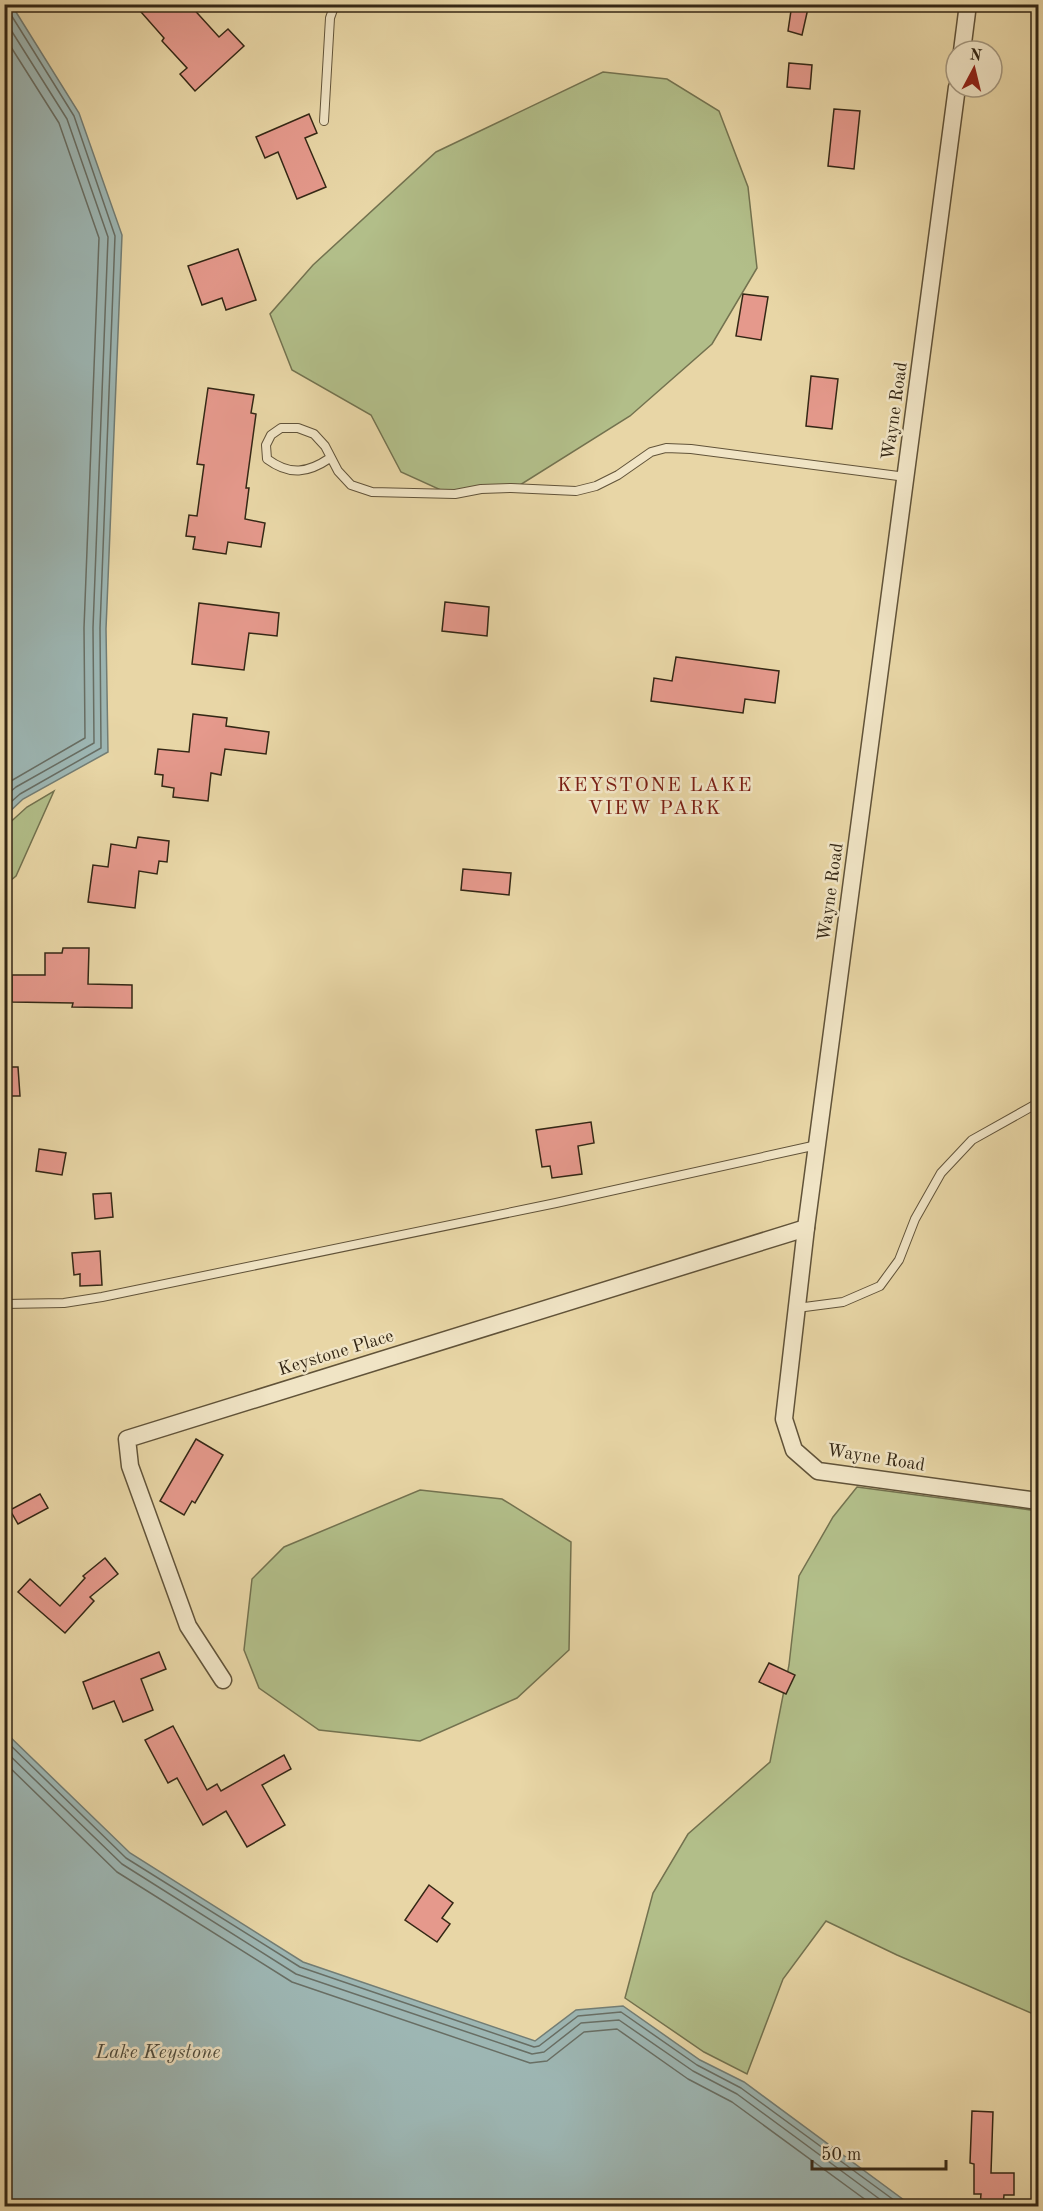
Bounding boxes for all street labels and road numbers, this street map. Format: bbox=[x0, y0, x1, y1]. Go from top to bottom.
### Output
street label: Wayne Road bbox=[879, 361, 911, 461]
street label: Wayne Road bbox=[815, 842, 847, 942]
street label: Keystone Place bbox=[276, 1327, 396, 1379]
street label: Wayne Road bbox=[826, 1441, 926, 1475]

